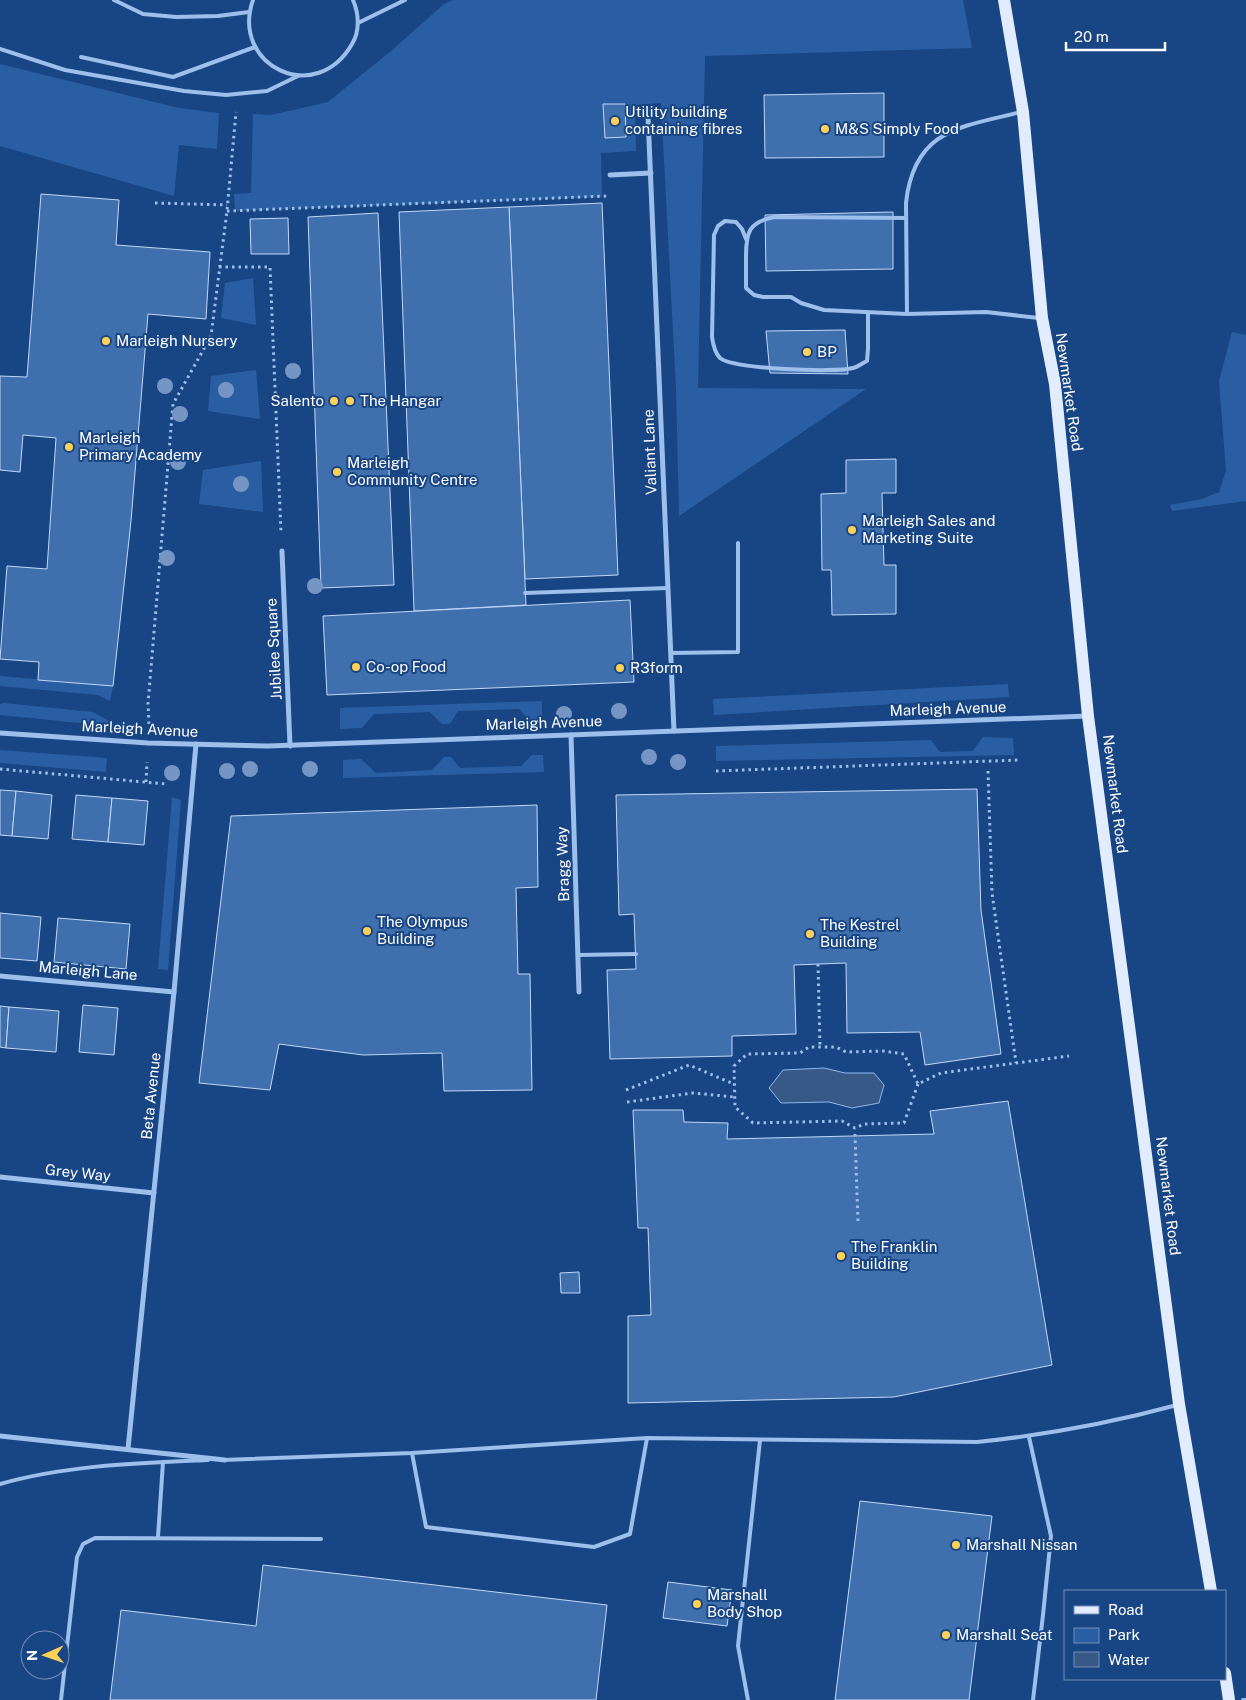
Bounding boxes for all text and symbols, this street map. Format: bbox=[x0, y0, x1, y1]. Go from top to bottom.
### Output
scale bar bbox=[1066, 20, 1165, 52]
text: 20 m bbox=[1074, 28, 1109, 45]
place label: Utility building containing fibres bbox=[625, 103, 742, 137]
marker: Utility building containing fibres bbox=[609, 115, 621, 127]
place label: M&S Simply Food bbox=[835, 120, 959, 137]
marker: M&S Simply Food bbox=[819, 123, 831, 135]
place label: Marleigh Nursery bbox=[116, 332, 237, 349]
street label: Newmarket Road bbox=[1053, 332, 1086, 452]
marker: Marleigh Nursery bbox=[100, 335, 112, 347]
place label: BP bbox=[817, 343, 837, 360]
marker: BP bbox=[801, 346, 813, 358]
place label: Salento bbox=[271, 392, 324, 409]
place label: The Hangar bbox=[360, 392, 441, 409]
marker: Salento bbox=[328, 395, 340, 407]
marker: The Hangar bbox=[344, 395, 356, 407]
street label: Valiant Lane bbox=[640, 409, 659, 495]
place label: Marleigh Primary Academy bbox=[79, 429, 202, 463]
marker: Marleigh Primary Academy bbox=[63, 441, 75, 453]
place label: Marleigh Community Centre bbox=[347, 454, 478, 488]
marker: Marleigh Community Centre bbox=[331, 466, 343, 478]
place label: Marleigh Sales and Marketing Suite bbox=[862, 512, 995, 546]
marker: Marleigh Sales and Marketing Suite bbox=[846, 524, 858, 536]
street label: Jubilee Square bbox=[262, 597, 285, 701]
place label: Co-op Food bbox=[366, 658, 446, 675]
place label: R3form bbox=[630, 659, 683, 676]
marker: Co-op Food bbox=[350, 661, 362, 673]
marker: R3form bbox=[614, 662, 626, 674]
street label: Marleigh Avenue bbox=[889, 698, 1007, 719]
street label: Marleigh Avenue bbox=[485, 712, 603, 733]
street label: Marleigh Avenue bbox=[81, 717, 199, 740]
street label: Newmarket Road bbox=[1100, 734, 1131, 854]
street label: Bragg Way bbox=[553, 826, 572, 902]
place label: The Olympus Building bbox=[377, 913, 468, 947]
place label: The Kestrel Building bbox=[820, 916, 900, 950]
marker: The Olympus Building bbox=[361, 925, 373, 937]
marker: The Kestrel Building bbox=[804, 928, 816, 940]
street label: Marleigh Lane bbox=[38, 958, 138, 983]
street label: Beta Avenue bbox=[137, 1052, 164, 1140]
street label: Newmarket Road bbox=[1153, 1136, 1184, 1256]
street label: Grey Way bbox=[44, 1161, 112, 1184]
place label: The Franklin Building bbox=[851, 1238, 937, 1272]
marker: The Franklin Building bbox=[835, 1250, 847, 1262]
place label: Marshall Nissan bbox=[966, 1536, 1078, 1553]
marker: Marshall Nissan bbox=[950, 1539, 962, 1551]
place label: Marshall Body Shop bbox=[707, 1586, 782, 1620]
legend bbox=[1064, 1590, 1226, 1680]
marker: Marshall Body Shop bbox=[691, 1598, 703, 1610]
text: Road bbox=[1108, 1601, 1144, 1618]
place label: Marshall Seat bbox=[956, 1626, 1053, 1643]
text: Park bbox=[1108, 1626, 1140, 1643]
marker: Marshall Seat bbox=[940, 1629, 952, 1641]
north arrow bbox=[20, 1630, 70, 1680]
text: N bbox=[24, 1650, 40, 1661]
text: Water bbox=[1108, 1651, 1150, 1668]

